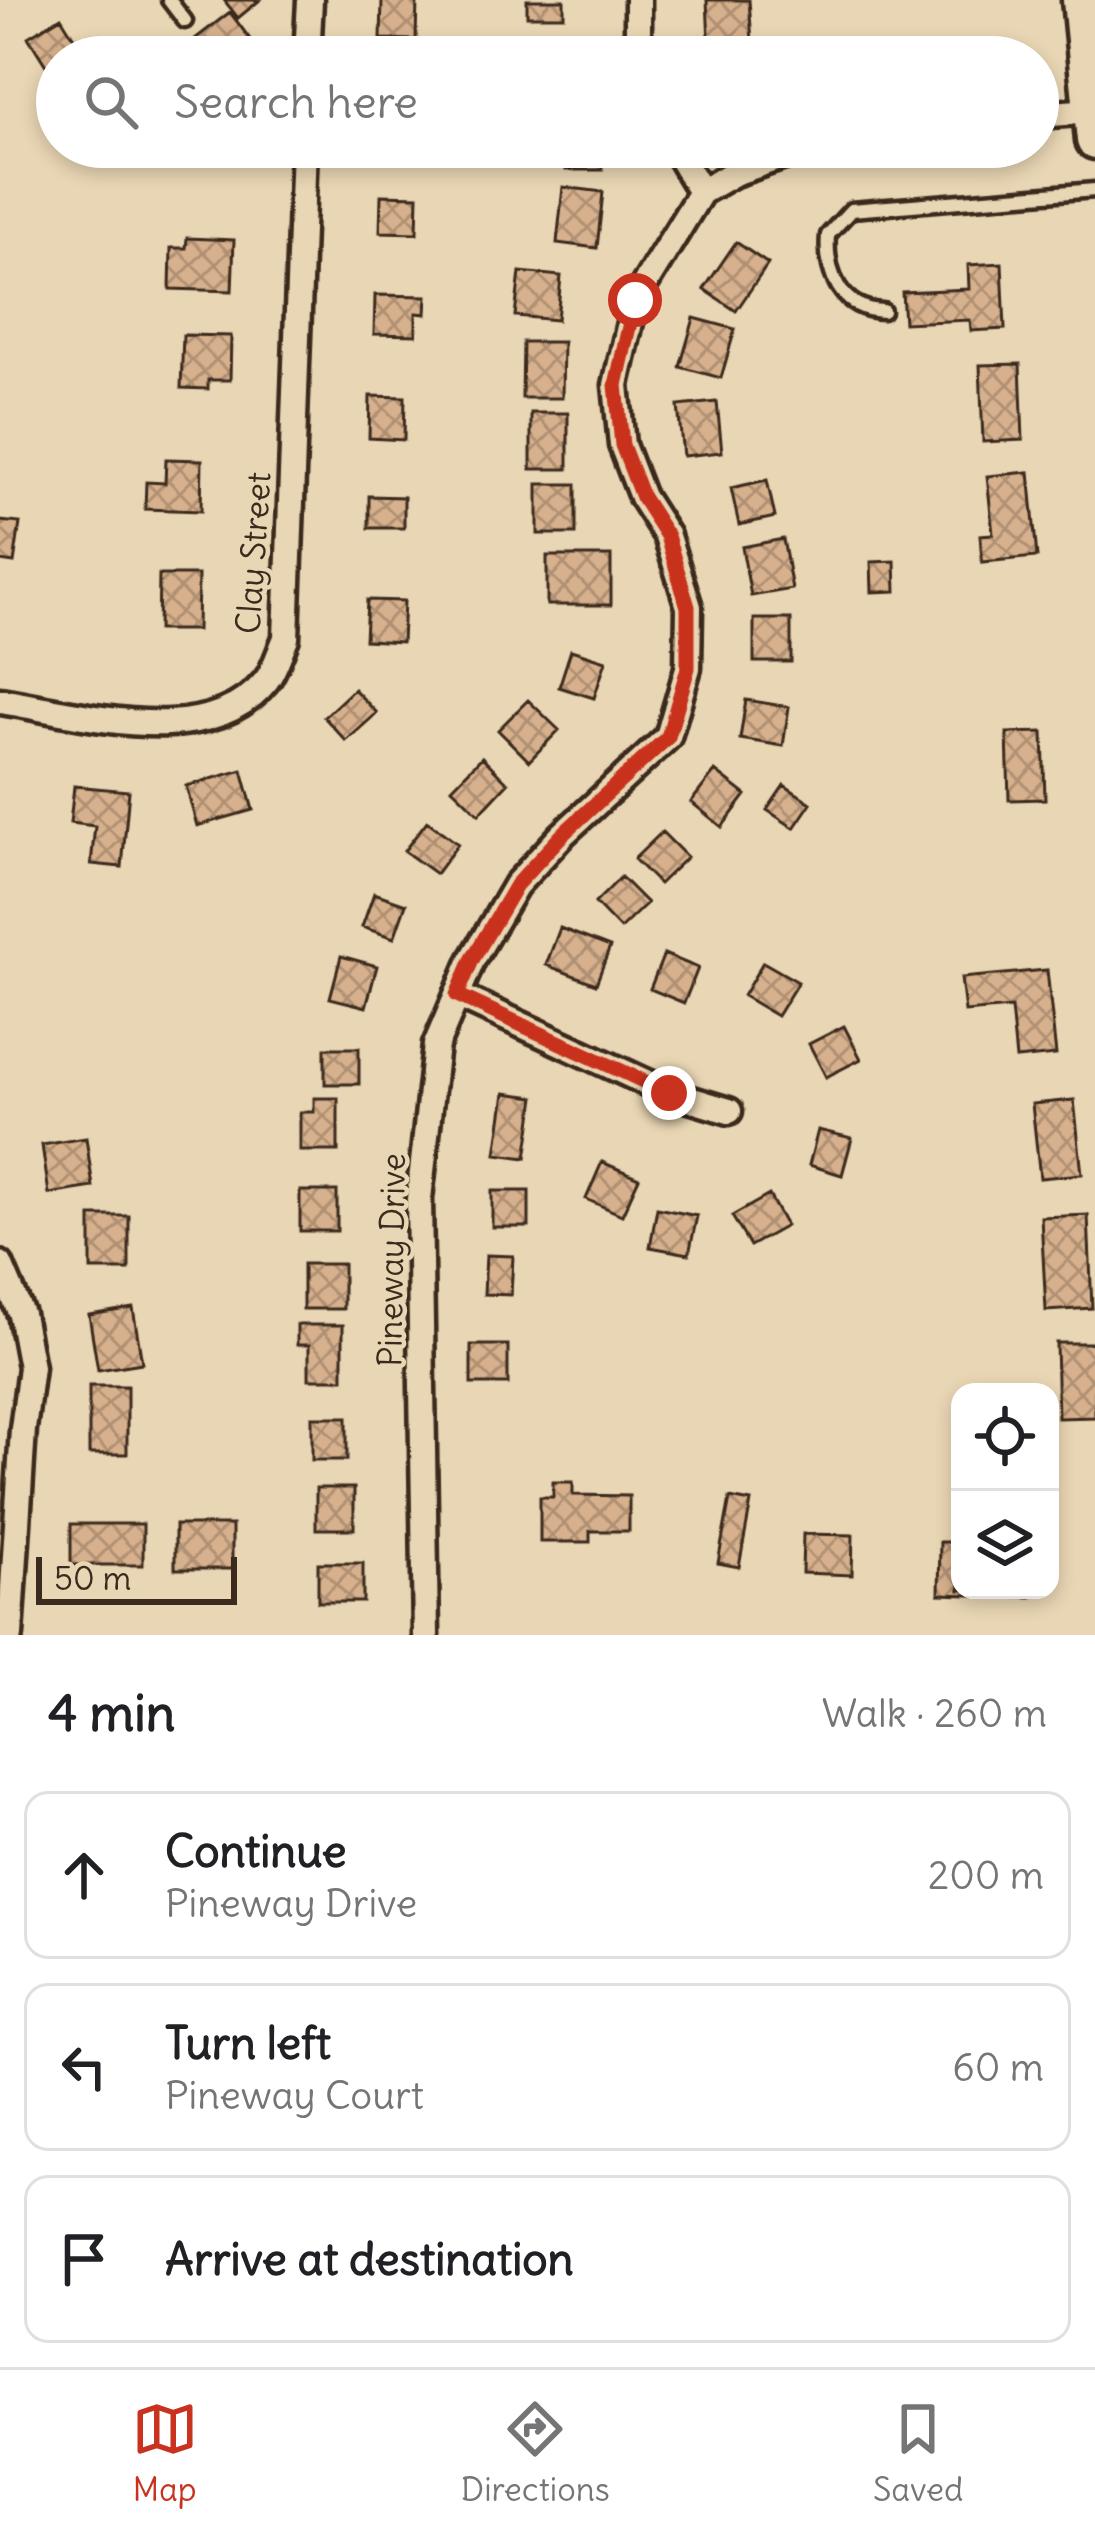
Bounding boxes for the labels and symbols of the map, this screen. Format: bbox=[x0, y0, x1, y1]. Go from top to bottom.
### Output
route start bbox=[608, 273, 662, 327]
street label: Clay Street bbox=[226, 470, 280, 636]
route end bbox=[642, 1066, 696, 1120]
street label: Pineway Drive bbox=[368, 1153, 414, 1367]
scale bar bbox=[36, 1551, 237, 1604]

